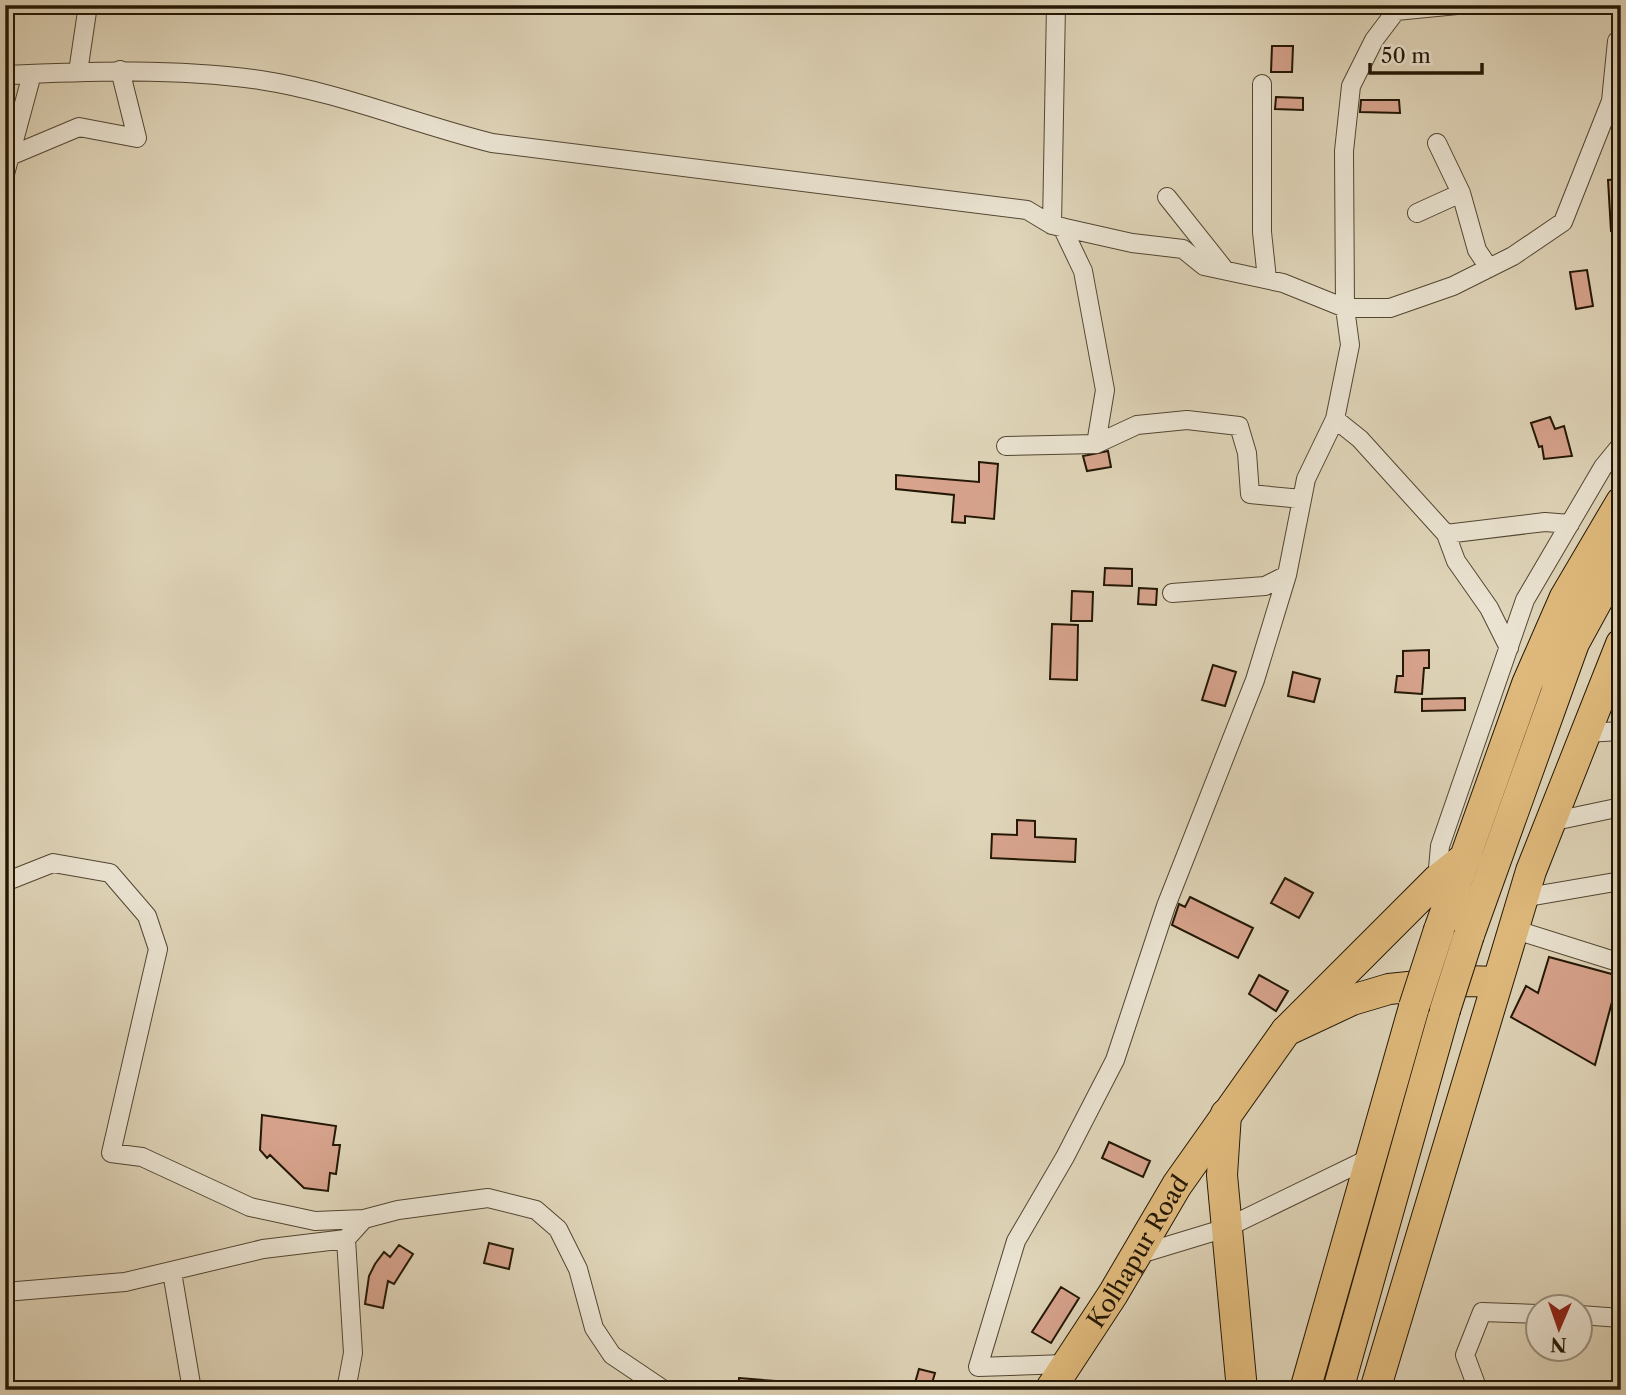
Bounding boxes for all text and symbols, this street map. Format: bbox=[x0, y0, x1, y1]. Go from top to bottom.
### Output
scale bar bbox=[1370, 32, 1482, 76]
text: 50 m bbox=[1381, 43, 1431, 68]
street label: Kolhapur Road bbox=[1081, 1169, 1194, 1333]
north arrow bbox=[1524, 1294, 1594, 1364]
text: N bbox=[1550, 1333, 1567, 1356]

